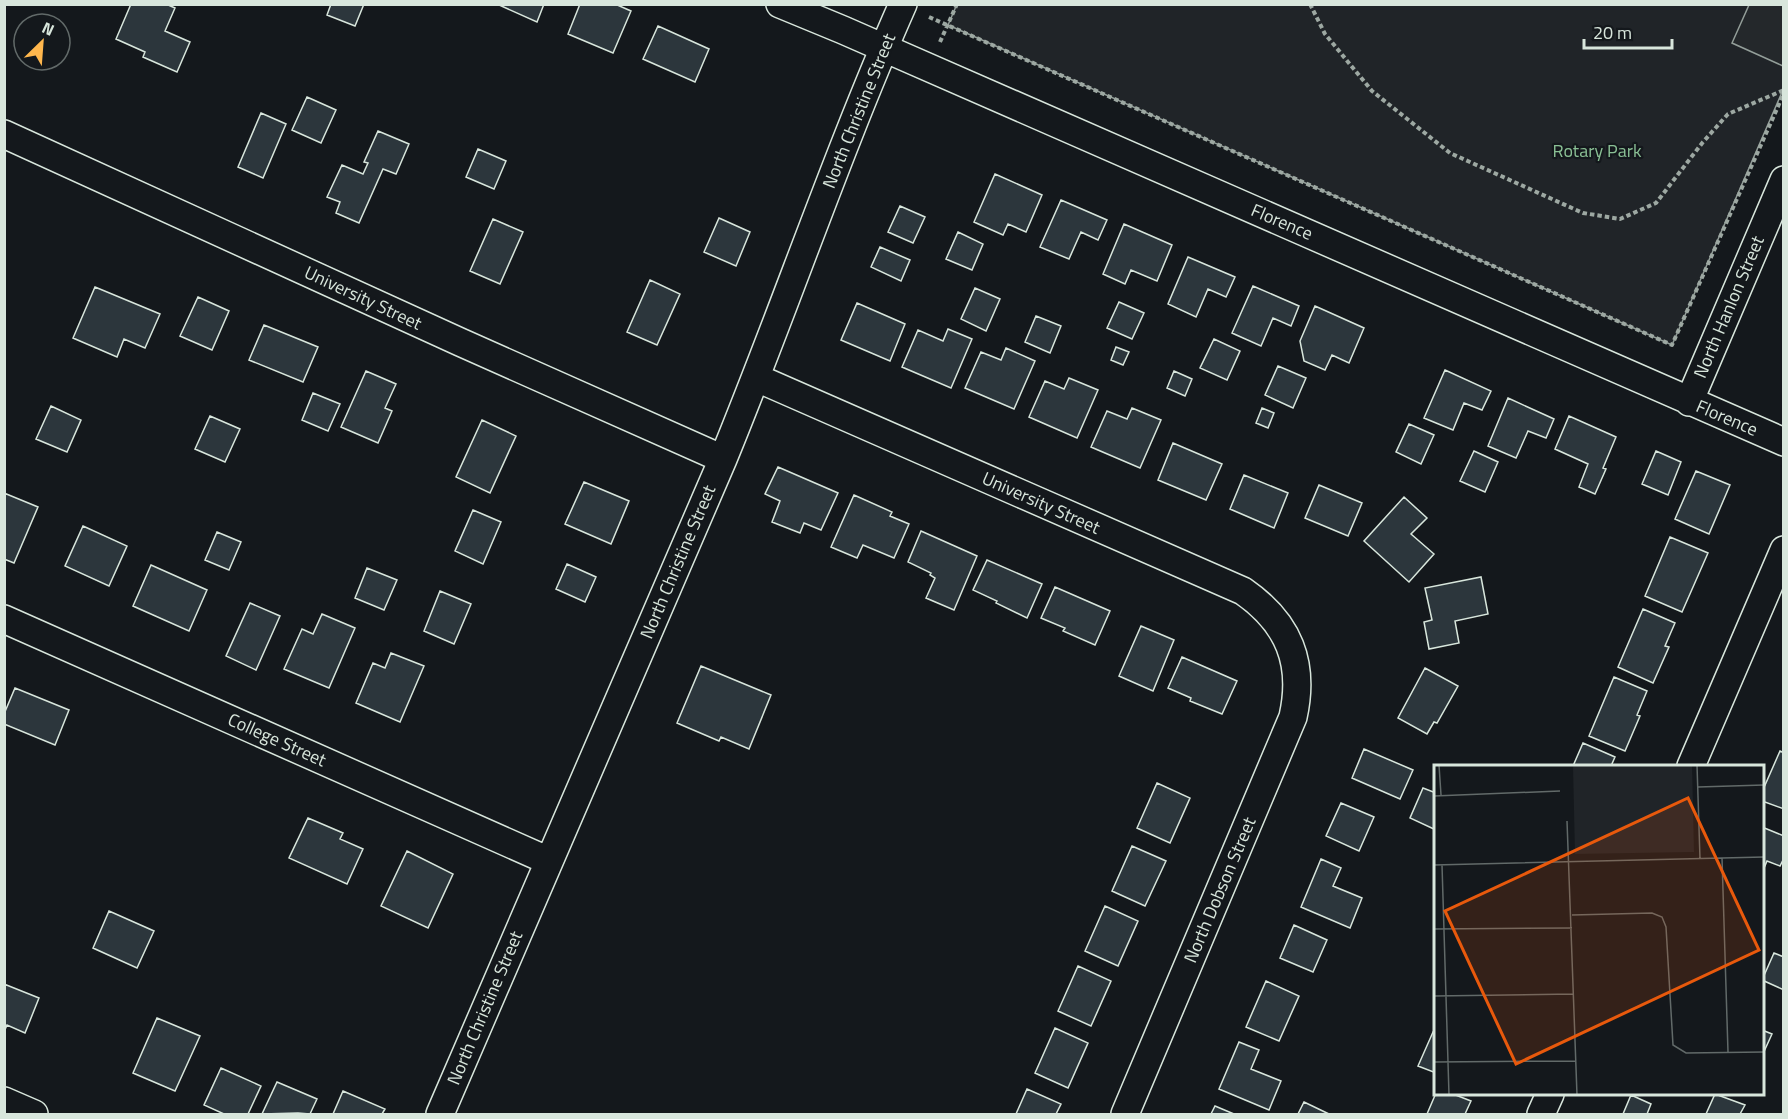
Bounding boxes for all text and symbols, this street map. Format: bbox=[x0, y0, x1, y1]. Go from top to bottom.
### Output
north arrow bbox=[12, 12, 72, 72]
scale bar bbox=[1584, 12, 1672, 50]
text: N bbox=[38, 15, 58, 42]
text: 20 m bbox=[1593, 19, 1632, 46]
street label: North Christine Street bbox=[815, 29, 902, 192]
park label: Rotary Park bbox=[1552, 137, 1642, 164]
street label: Florence bbox=[1247, 196, 1317, 247]
street label: North Hanlon Street bbox=[1686, 231, 1771, 382]
street label: University Street bbox=[300, 259, 427, 337]
street label: Florence bbox=[1692, 392, 1762, 443]
street label: University Street bbox=[978, 464, 1105, 541]
street label: North Christine Street bbox=[633, 480, 722, 643]
street label: College Street bbox=[224, 706, 331, 774]
inset map bbox=[1434, 765, 1764, 1095]
street label: North Dobson Street bbox=[1177, 812, 1263, 967]
street label: North Christine Street bbox=[440, 926, 529, 1089]

